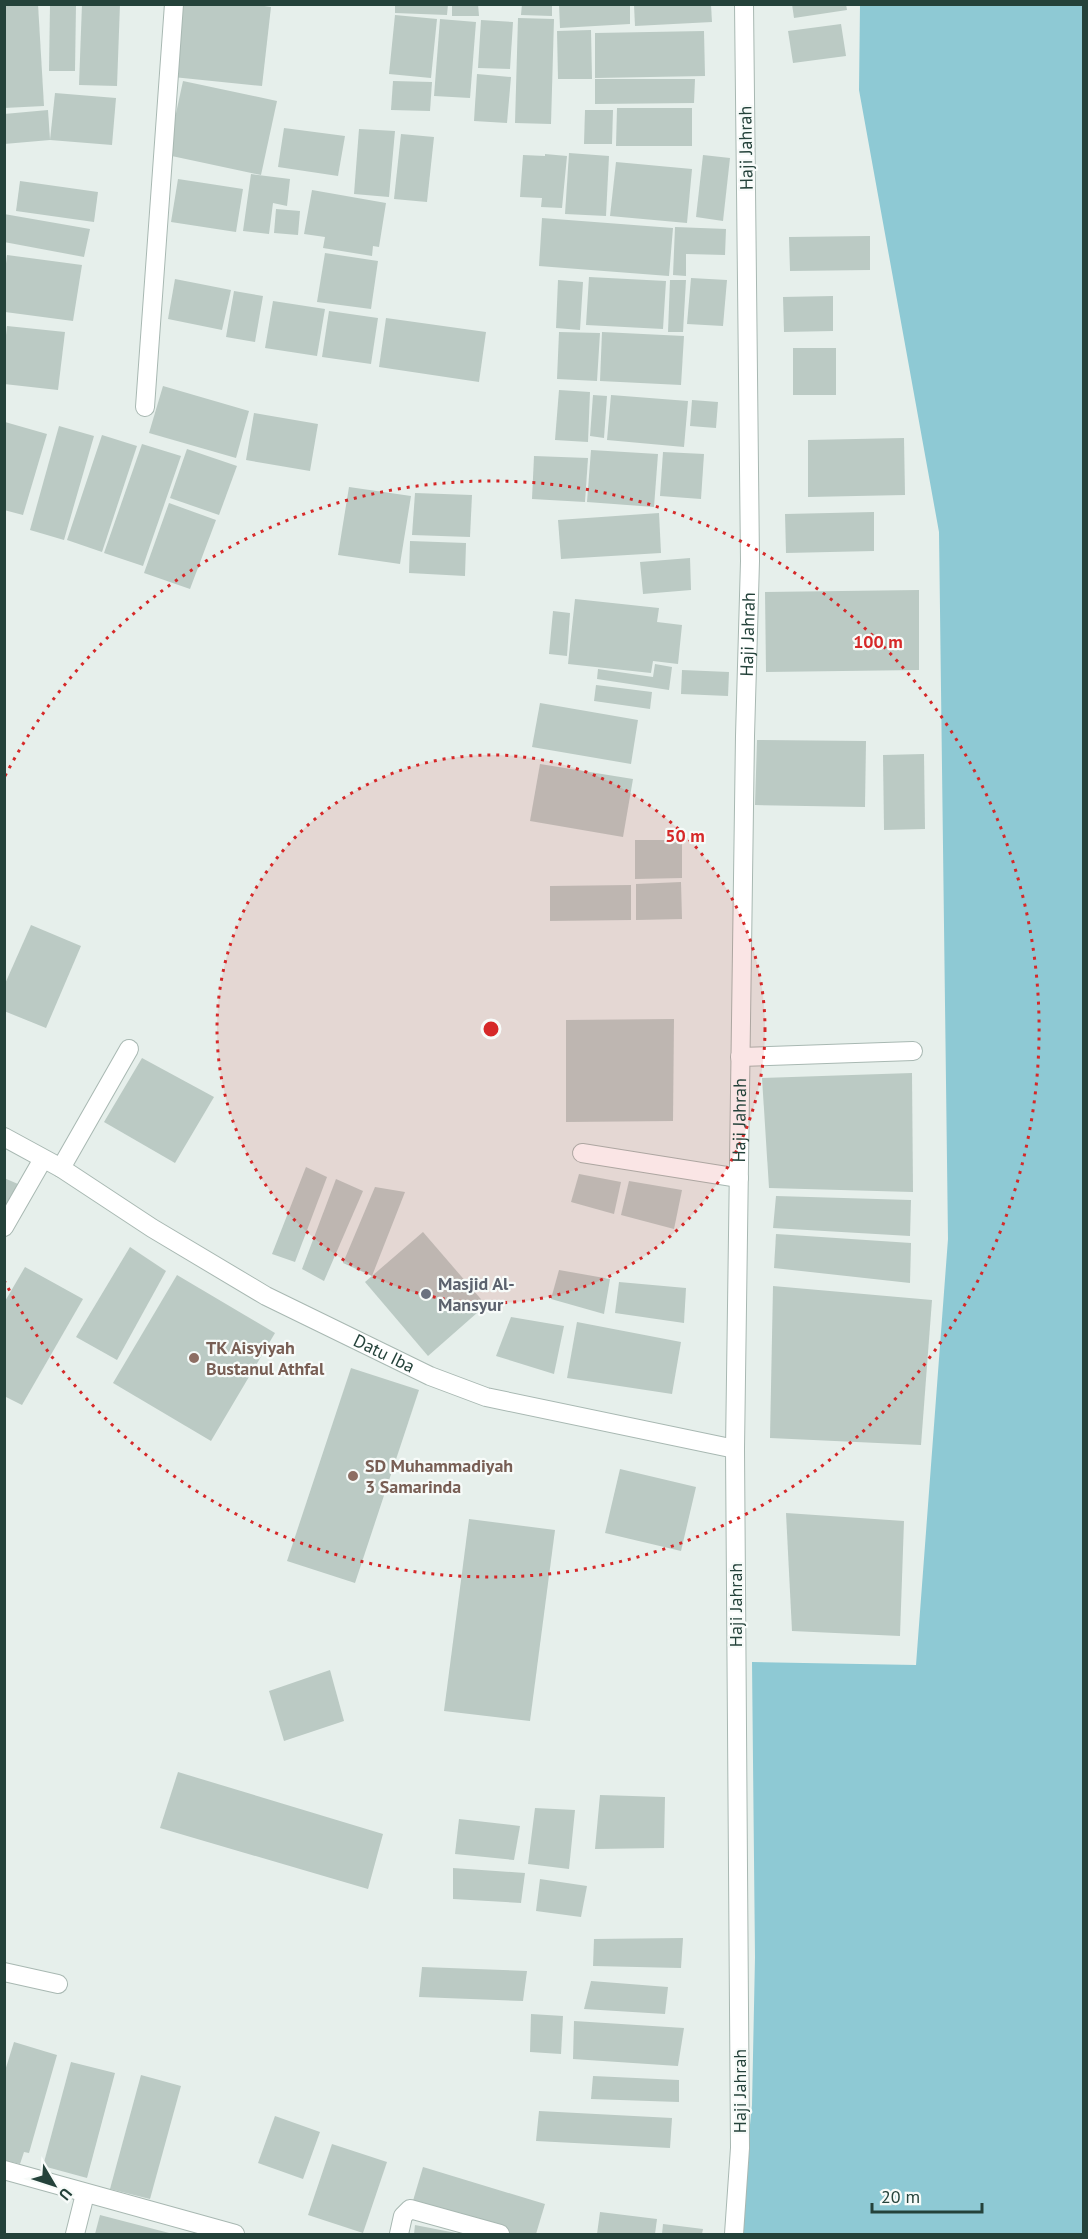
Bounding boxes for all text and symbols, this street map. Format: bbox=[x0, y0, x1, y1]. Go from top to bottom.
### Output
street label: Haji Jahrah bbox=[733, 106, 758, 190]
street label: Haji Jahrah bbox=[735, 592, 760, 677]
text: 100 m bbox=[853, 630, 903, 653]
text: 50 m bbox=[665, 824, 705, 847]
centre of rings bbox=[481, 1019, 501, 1039]
street label: Haji Jahrah bbox=[727, 1078, 751, 1163]
place label: Masjid Al- Mansyur bbox=[438, 1272, 515, 1316]
marker: Masjid Al- Mansyur bbox=[419, 1287, 433, 1301]
street label: Datu Iba bbox=[350, 1329, 419, 1378]
place label: TK Aisyiyah Bustanul Athfal bbox=[206, 1336, 325, 1380]
marker: TK Aisyiyah Bustanul Athfal bbox=[187, 1351, 201, 1365]
place label: SD Muhammadiyah 3 Samarinda bbox=[365, 1454, 513, 1498]
marker: SD Muhammadiyah 3 Samarinda bbox=[346, 1469, 360, 1483]
street label: Haji Jahrah bbox=[724, 1563, 747, 1647]
street label: Haji Jahrah bbox=[728, 2049, 751, 2133]
north arrow bbox=[24, 2155, 84, 2215]
scale bar bbox=[872, 2176, 982, 2214]
text: U bbox=[55, 2184, 77, 2205]
text: 20 m bbox=[881, 2185, 920, 2208]

